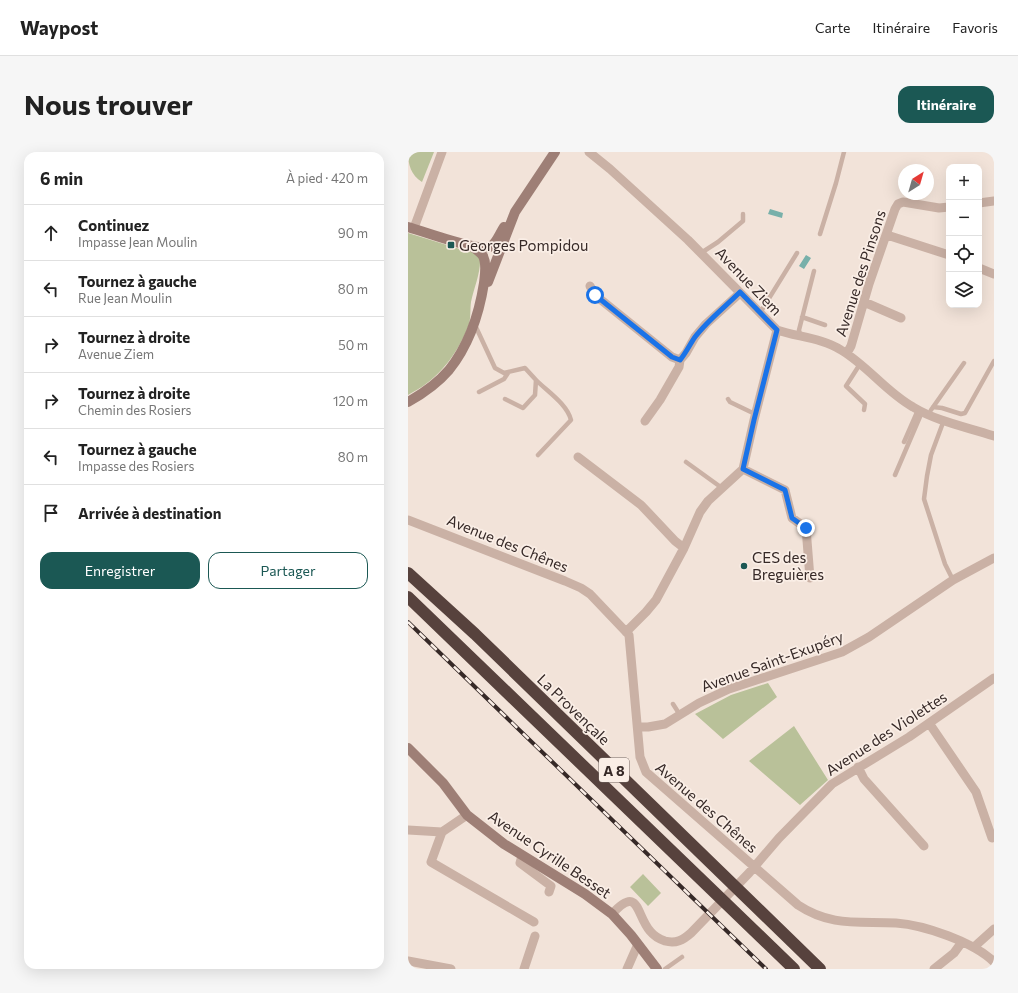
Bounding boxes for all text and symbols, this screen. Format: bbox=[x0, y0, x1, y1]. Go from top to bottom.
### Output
text: Waypost bbox=[20, 16, 98, 39]
text: Carte bbox=[815, 19, 850, 36]
text: Itinéraire bbox=[872, 19, 930, 36]
text: Favoris bbox=[952, 19, 998, 36]
button: Itinéraire bbox=[898, 86, 994, 123]
text: Nous trouver bbox=[24, 87, 193, 121]
north arrow bbox=[898, 164, 934, 200]
map controls bbox=[946, 164, 982, 308]
button: + bbox=[946, 164, 982, 200]
text: 6 min bbox=[40, 168, 83, 189]
text: À pied · 420 m bbox=[286, 170, 368, 186]
button: − bbox=[946, 200, 982, 236]
street label: Avenue des Pinsons bbox=[831, 207, 889, 339]
text: Continuez bbox=[78, 216, 149, 234]
icon: ahead bbox=[40, 222, 62, 244]
text: 90 m bbox=[338, 225, 368, 241]
text: Impasse Jean Moulin bbox=[78, 234, 198, 250]
place label: Georges Pompidou bbox=[459, 236, 588, 254]
button: locate bbox=[946, 236, 982, 272]
marker: Georges Pompidou bbox=[446, 240, 456, 250]
street label: Avenue Ziem bbox=[712, 243, 786, 319]
text: Tournez à gauche bbox=[78, 272, 197, 290]
button: layers bbox=[946, 272, 982, 308]
icon: left bbox=[40, 278, 62, 300]
text: 80 m bbox=[338, 281, 368, 297]
route start bbox=[586, 286, 604, 304]
text: Rue Jean Moulin bbox=[78, 290, 172, 306]
text: Tournez à droite bbox=[78, 328, 190, 346]
icon: right bbox=[40, 334, 62, 356]
text: 50 m bbox=[338, 337, 368, 353]
text: Avenue Ziem bbox=[78, 346, 154, 362]
text: Tournez à droite bbox=[78, 384, 190, 402]
icon: right bbox=[40, 390, 62, 412]
text: 120 m bbox=[333, 393, 368, 409]
text: Chemin des Rosiers bbox=[78, 402, 192, 418]
text: Tournez à gauche bbox=[78, 440, 197, 458]
icon: left bbox=[40, 446, 62, 468]
text: 80 m bbox=[338, 449, 368, 465]
text: Impasse des Rosiers bbox=[78, 458, 194, 474]
icon: arrive bbox=[40, 502, 62, 524]
text: Arrivée à destination bbox=[78, 504, 221, 522]
street label: Avenue des Chênes bbox=[445, 510, 571, 576]
route end bbox=[797, 519, 815, 537]
place label: CES des Breguières bbox=[752, 548, 824, 583]
button: Enregistrer bbox=[40, 552, 200, 589]
button: Partager bbox=[208, 552, 368, 589]
marker: CES des Breguières bbox=[739, 561, 749, 571]
street label: Avenue Saint-Exupéry bbox=[698, 627, 846, 695]
street label: La Provençale bbox=[534, 670, 614, 748]
street label: Avenue des Violettes bbox=[822, 687, 950, 779]
road number: A 8 bbox=[599, 758, 629, 782]
street label: Avenue des Chênes bbox=[652, 758, 762, 856]
street label: Avenue Cyrille Besset bbox=[485, 806, 615, 902]

